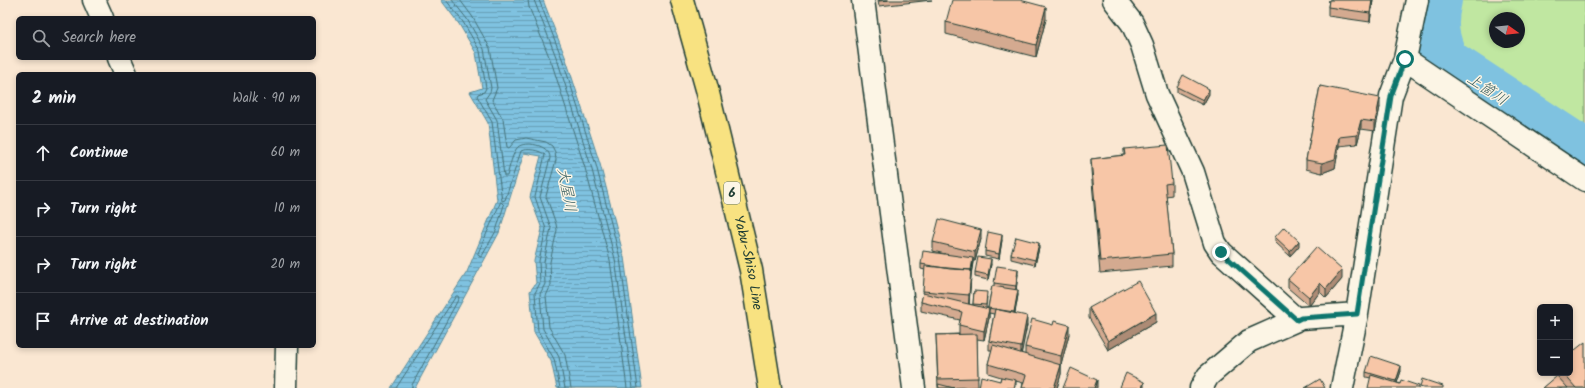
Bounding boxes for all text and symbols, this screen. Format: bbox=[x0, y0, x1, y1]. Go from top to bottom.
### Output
north arrow bbox=[1489, 12, 1525, 48]
search box bbox=[16, 16, 316, 60]
text: Search here bbox=[62, 26, 136, 50]
icon: search bbox=[30, 27, 52, 49]
route start bbox=[1396, 50, 1414, 68]
water label: 上箇川 bbox=[1462, 68, 1512, 112]
text: 2 min bbox=[32, 85, 76, 112]
text: Walk · 90 m bbox=[233, 88, 300, 109]
text: Continue bbox=[70, 141, 128, 165]
icon: ahead bbox=[32, 142, 54, 164]
text: 60 m bbox=[271, 142, 300, 163]
water label: 大屋川 bbox=[550, 166, 582, 214]
road number: 6 bbox=[724, 182, 740, 204]
text: Turn right bbox=[70, 197, 137, 221]
icon: right bbox=[32, 198, 54, 220]
text: 10 m bbox=[274, 198, 300, 219]
street label: Yabu-Shiso Line bbox=[727, 213, 768, 312]
route end bbox=[1212, 243, 1230, 261]
text: Turn right bbox=[70, 253, 137, 277]
icon: right bbox=[32, 254, 54, 276]
text: 20 m bbox=[270, 254, 300, 275]
map controls bbox=[1537, 304, 1573, 376]
button: + bbox=[1537, 304, 1573, 340]
text: Arrive at destination bbox=[70, 309, 209, 333]
icon: arrive bbox=[32, 310, 54, 332]
button: − bbox=[1537, 340, 1573, 376]

